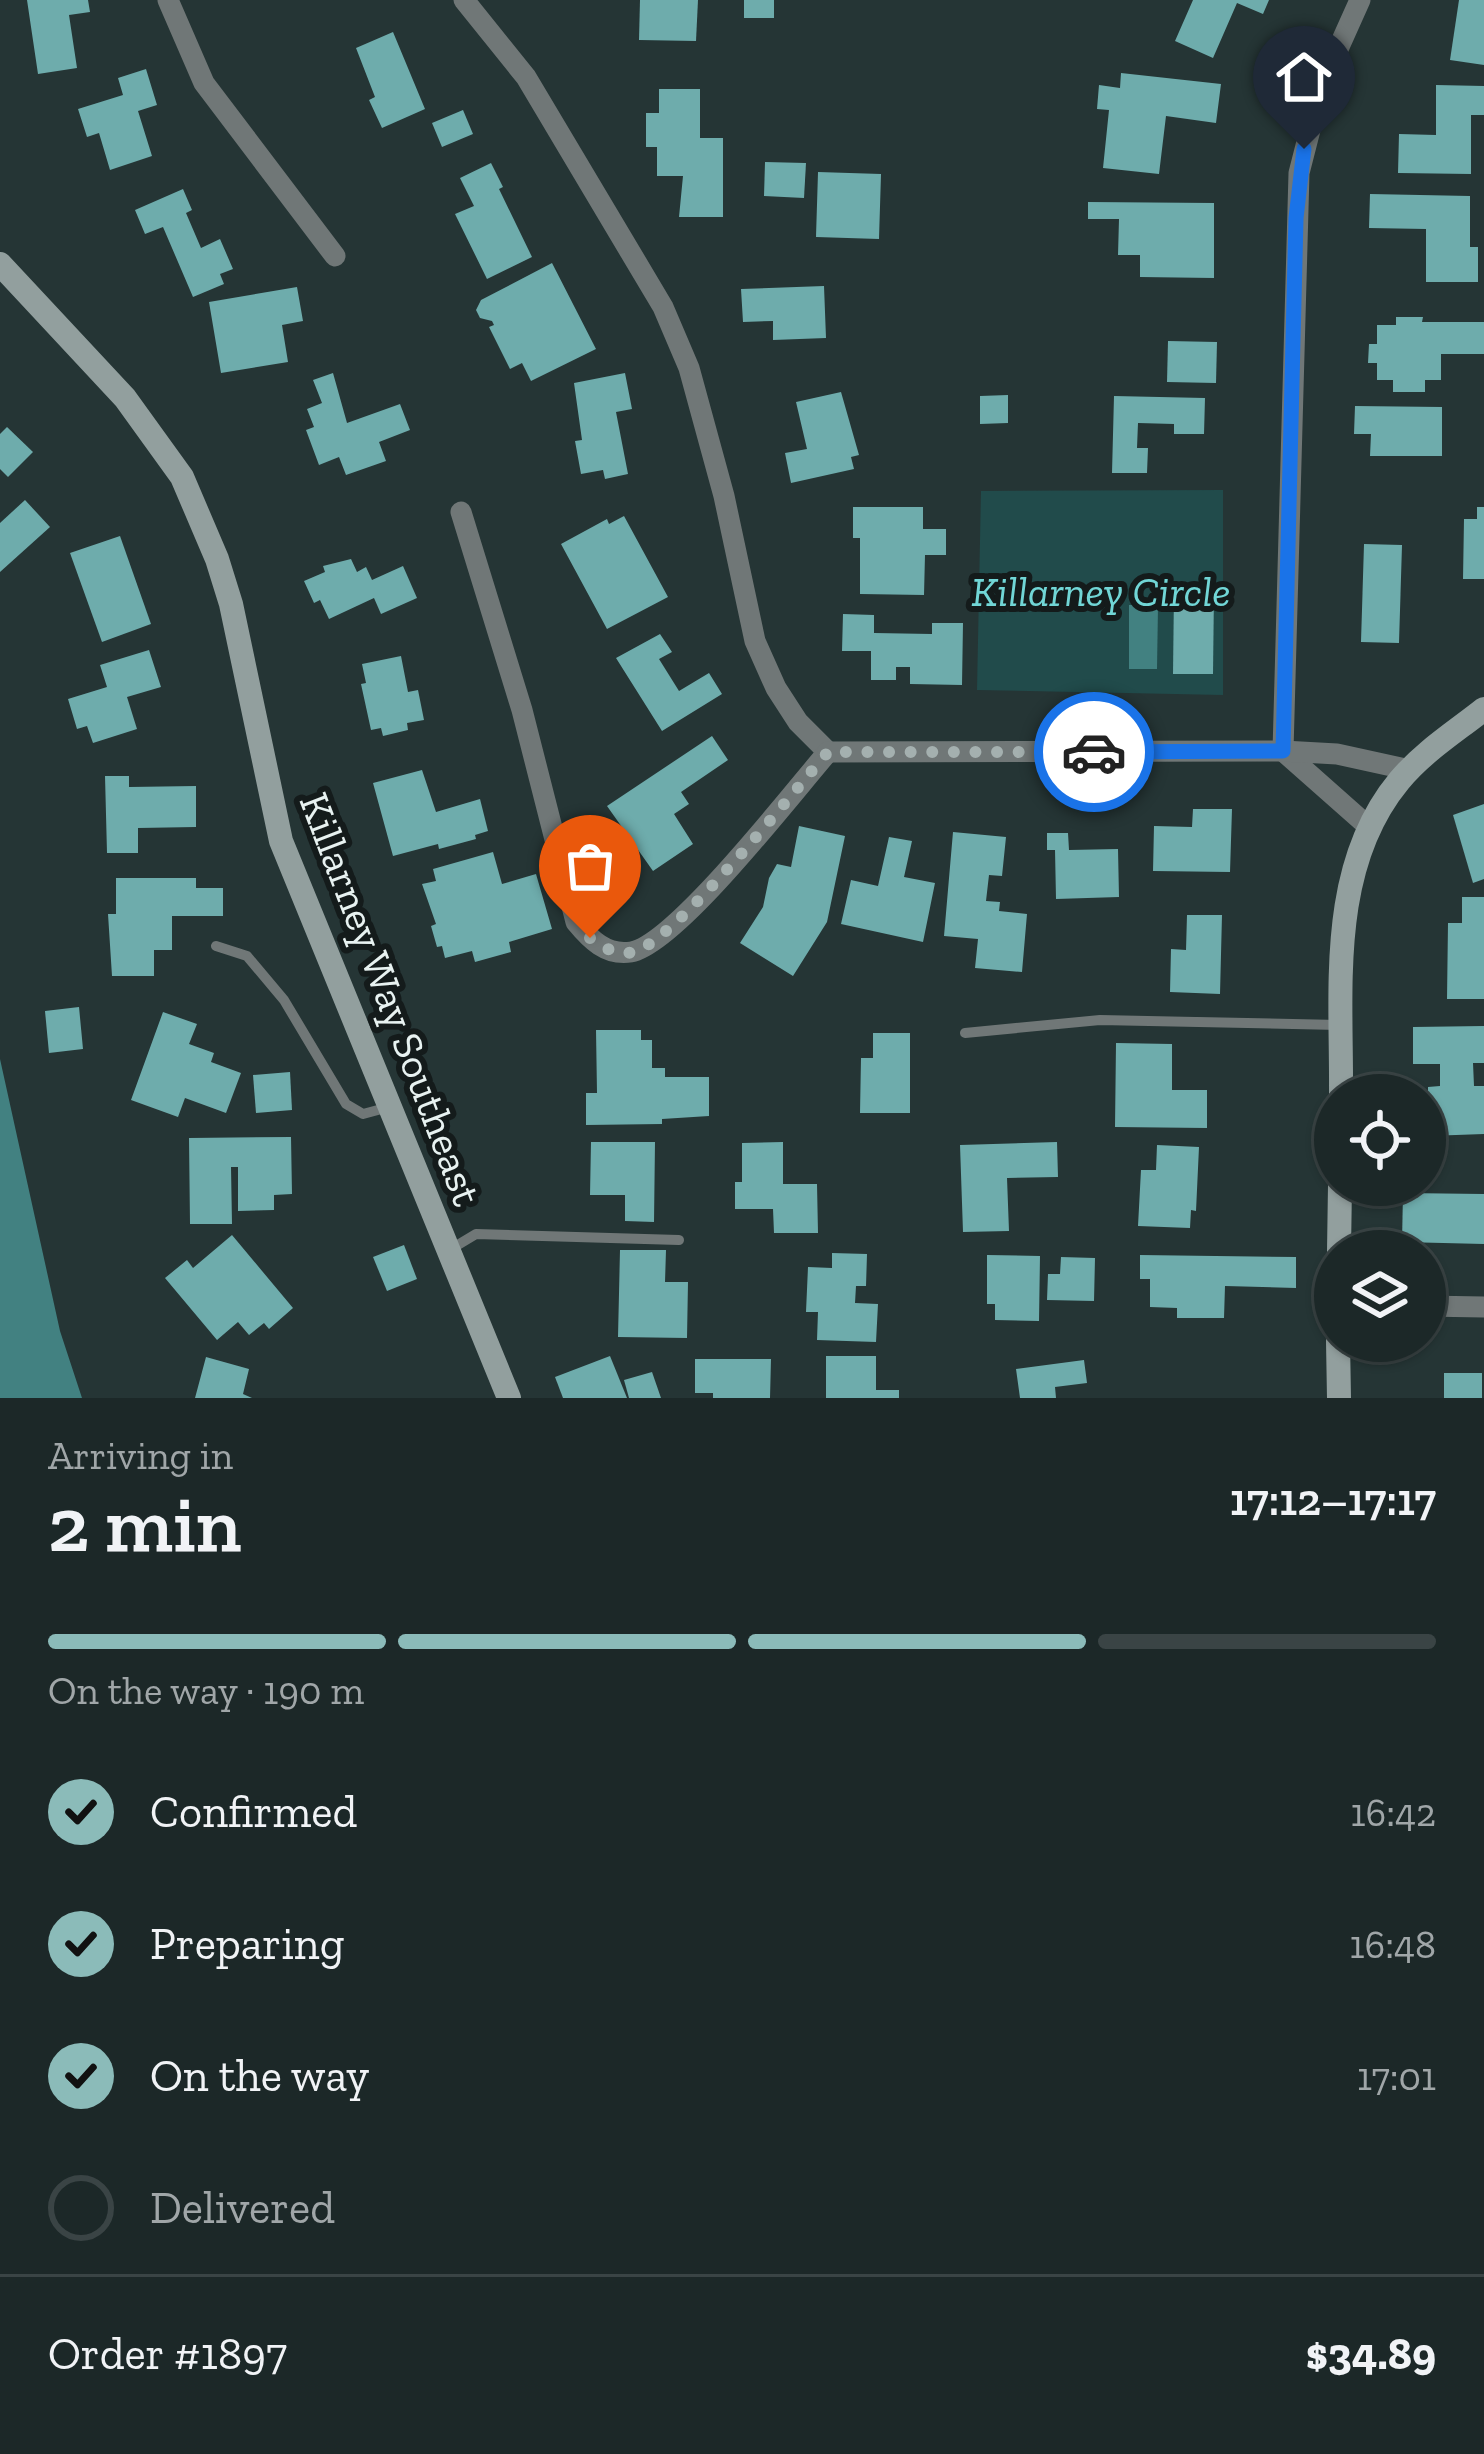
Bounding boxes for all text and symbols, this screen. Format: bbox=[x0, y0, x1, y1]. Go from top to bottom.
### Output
pin bbox=[1253, 26, 1355, 149]
icon: home bbox=[1271, 44, 1337, 110]
park label: Killarney Circle bbox=[971, 566, 1231, 617]
courier bbox=[1034, 692, 1154, 812]
icon: car bbox=[1061, 719, 1127, 785]
street label: Killarney Way Southeast bbox=[289, 785, 493, 1213]
pin bbox=[539, 815, 641, 938]
icon: bag bbox=[557, 833, 623, 899]
map controls bbox=[1314, 1074, 1446, 1362]
button: locate bbox=[1314, 1074, 1446, 1206]
button: layers bbox=[1314, 1230, 1446, 1362]
text: Arriving in bbox=[48, 1432, 233, 1479]
text: 17:12–17:17 bbox=[1230, 1473, 1436, 1527]
text: 2 min bbox=[48, 1477, 241, 1571]
text: On the way · 190 m bbox=[48, 1667, 364, 1714]
icon: check bbox=[48, 1779, 114, 1845]
text: Confirmed bbox=[150, 1785, 357, 1839]
text: 16:42 bbox=[1350, 1789, 1436, 1836]
icon: check bbox=[48, 1911, 114, 1977]
text: Preparing bbox=[150, 1917, 344, 1971]
text: 16:48 bbox=[1350, 1921, 1436, 1968]
icon: check bbox=[48, 2043, 114, 2109]
text: On the way bbox=[150, 2049, 369, 2103]
text: 17:01 bbox=[1357, 2053, 1436, 2100]
text: Delivered bbox=[150, 2181, 335, 2235]
text: Order #1897 bbox=[48, 2327, 287, 2381]
text: $34.89 bbox=[1306, 2327, 1436, 2381]

